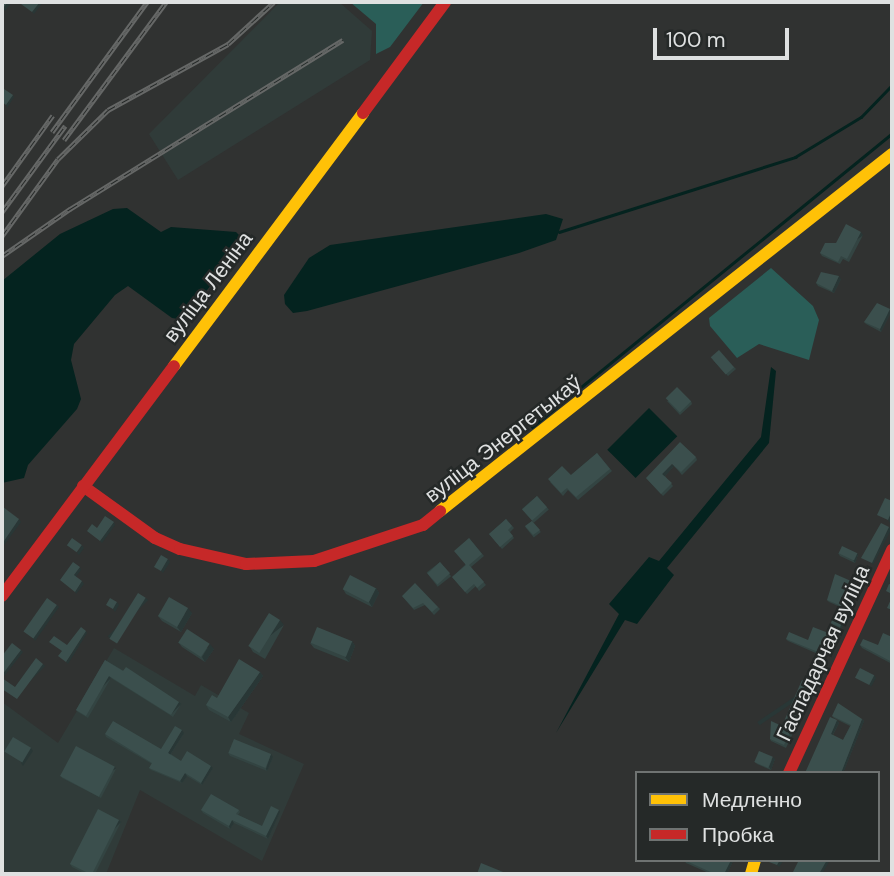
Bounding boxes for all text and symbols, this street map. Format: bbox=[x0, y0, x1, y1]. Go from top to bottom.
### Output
scale bar bbox=[656, 14, 792, 58]
text: 100 m bbox=[666, 26, 726, 54]
street label: вуліца Леніна bbox=[158, 227, 258, 347]
street label: вуліца Энергетыкаў bbox=[420, 370, 586, 508]
street label: Гаспадарчая вуліца bbox=[771, 561, 875, 745]
legend bbox=[635, 771, 880, 862]
text: Медленно bbox=[702, 786, 802, 814]
text: Пробка bbox=[702, 821, 774, 849]

